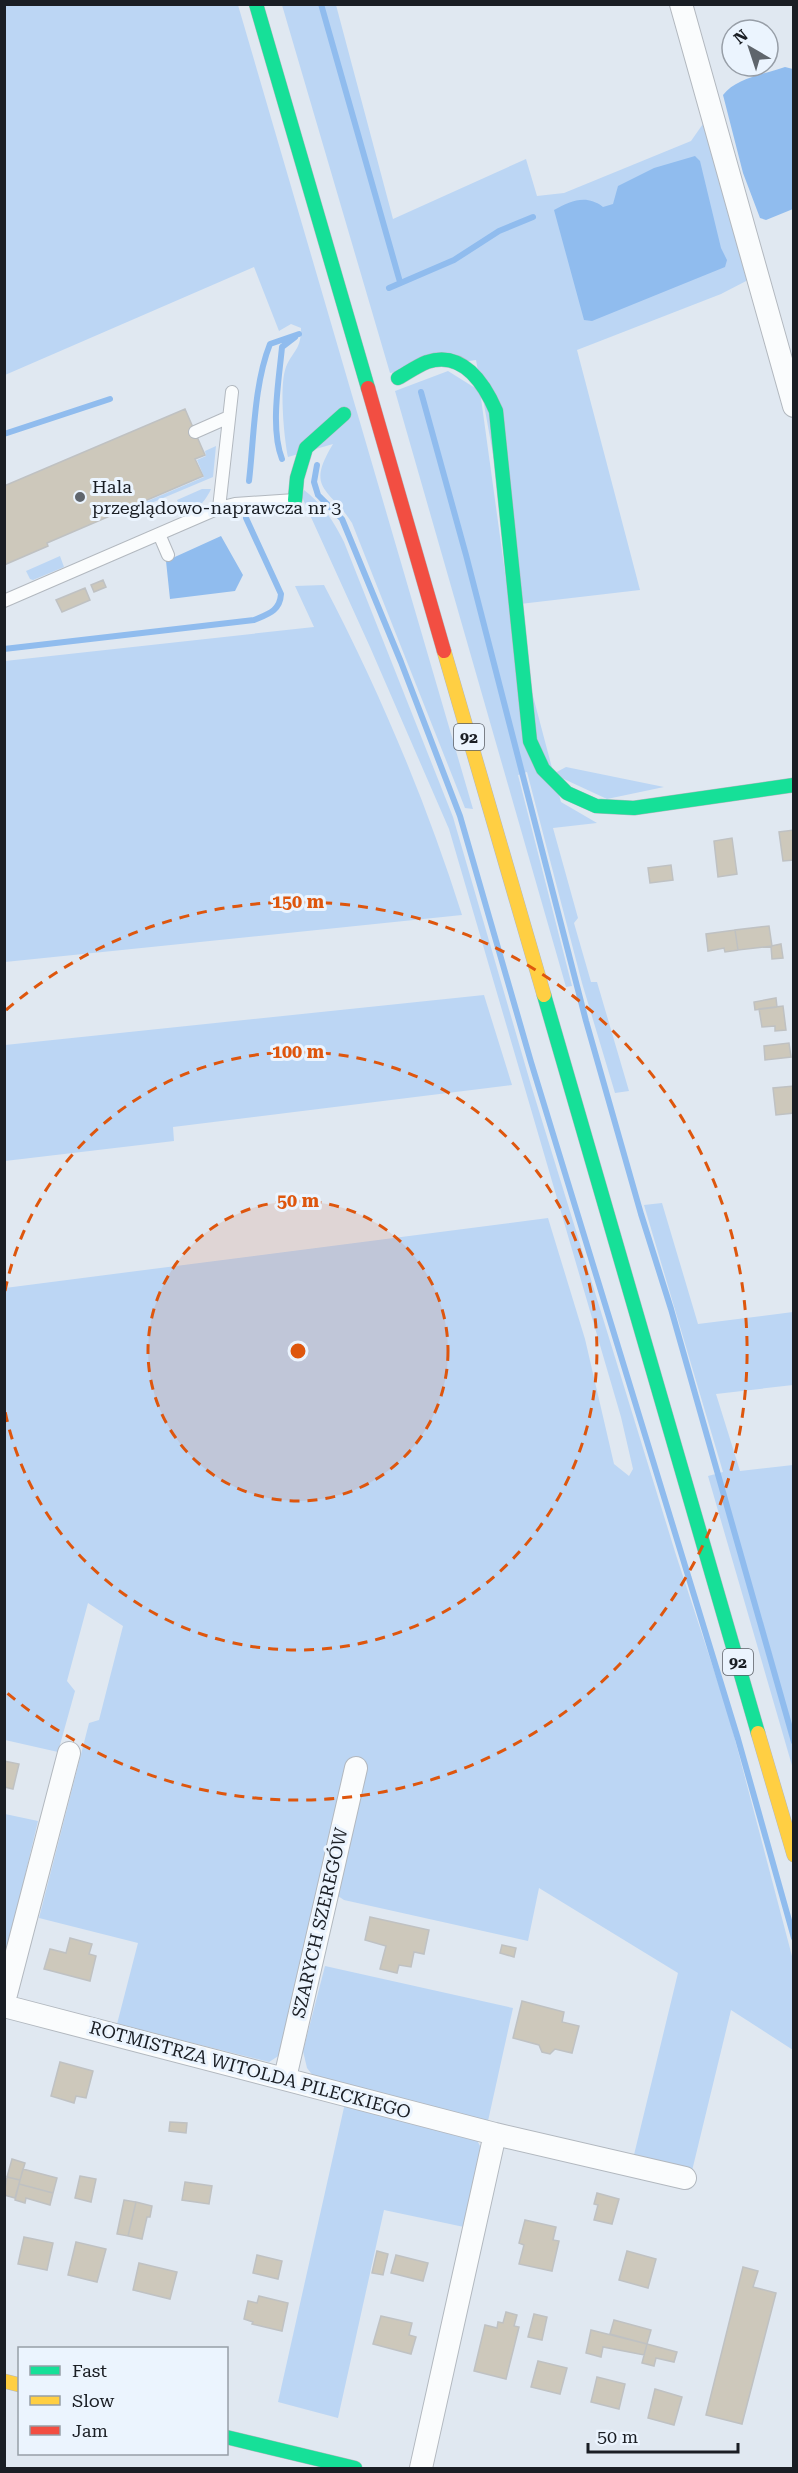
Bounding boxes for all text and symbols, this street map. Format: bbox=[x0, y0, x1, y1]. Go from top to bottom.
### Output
north arrow bbox=[720, 18, 780, 78]
text: N bbox=[730, 25, 752, 48]
place label: Hala przeglądowo-naprawcza nr 3 bbox=[92, 476, 341, 518]
marker: Hala przeglądowo-naprawcza nr 3 bbox=[73, 490, 87, 504]
road number: 92 bbox=[454, 724, 484, 750]
text: 150 m bbox=[272, 891, 325, 912]
text: 100 m bbox=[272, 1041, 325, 1062]
text: 50 m bbox=[277, 1190, 320, 1211]
centre of rings bbox=[288, 1341, 308, 1361]
road number: 92 bbox=[723, 1649, 753, 1675]
street label: SZARYCH SZEREGÓW bbox=[287, 1825, 352, 2020]
street label: ROTMISTRZA WITOLDA PILECKIEGO bbox=[87, 2016, 413, 2123]
legend bbox=[18, 2347, 228, 2455]
text: Fast bbox=[72, 2360, 107, 2381]
text: Slow bbox=[72, 2390, 114, 2411]
scale bar bbox=[588, 2416, 738, 2454]
text: Jam bbox=[72, 2420, 108, 2441]
text: 50 m bbox=[597, 2426, 638, 2447]

